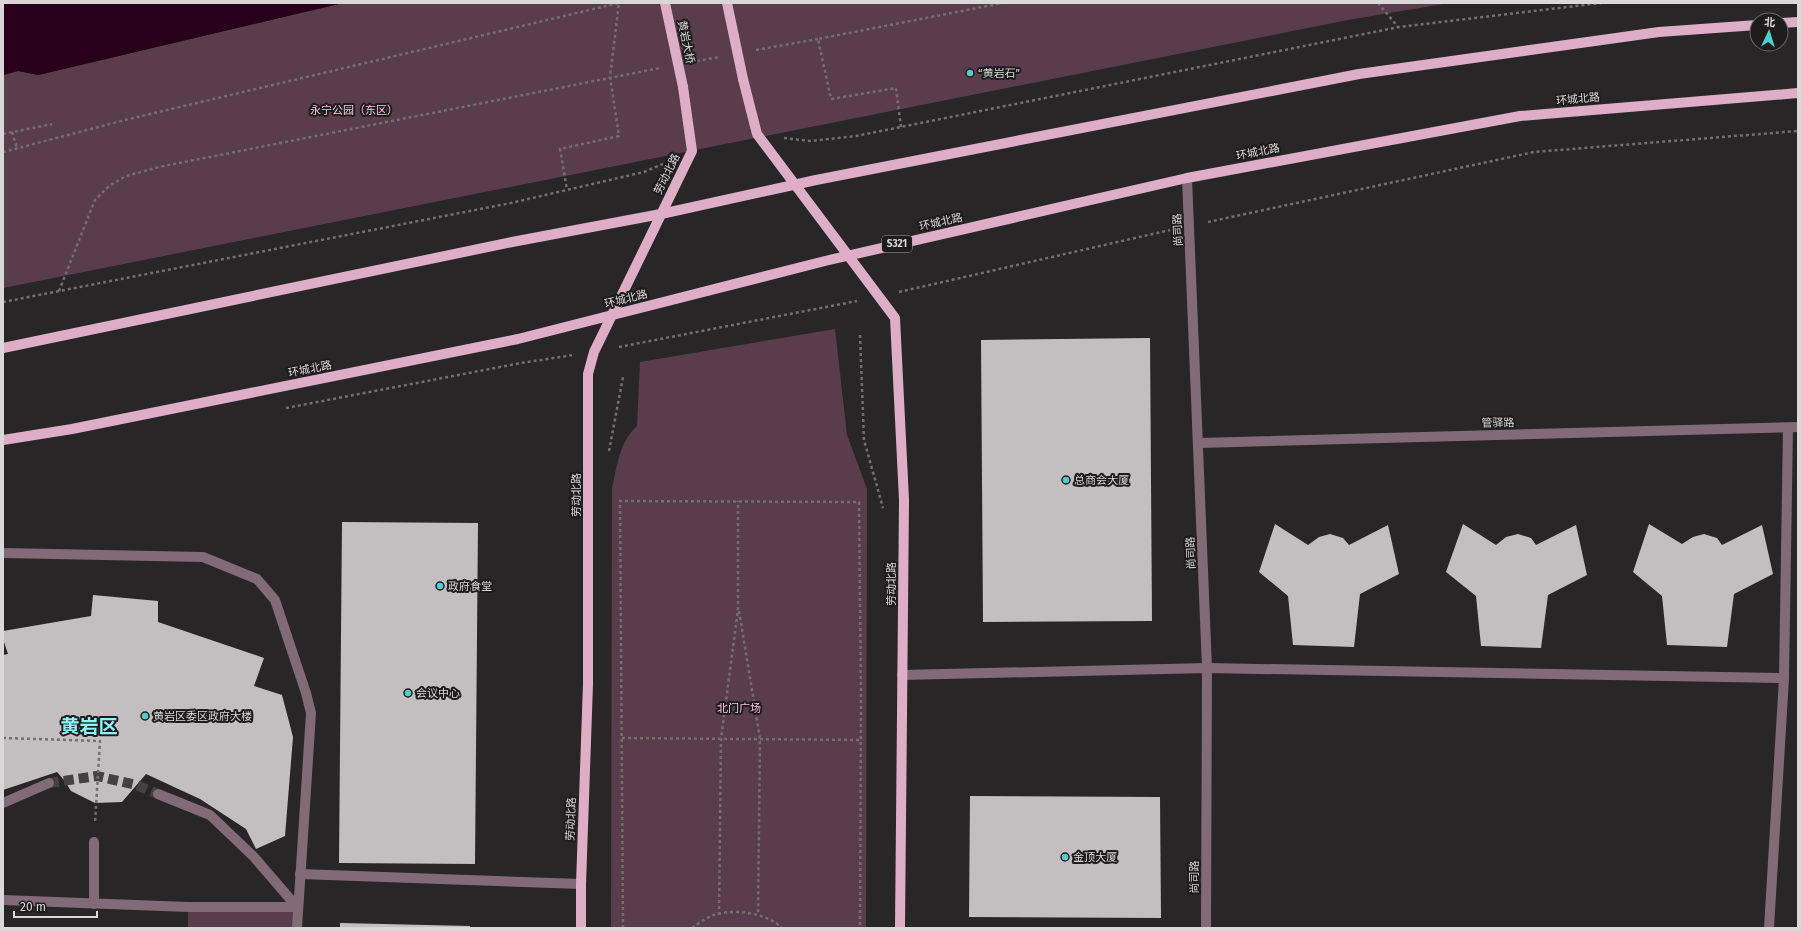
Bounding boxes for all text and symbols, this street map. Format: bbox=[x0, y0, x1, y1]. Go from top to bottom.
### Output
north arrow bbox=[1749, 12, 1789, 52]
text: 北 bbox=[1764, 16, 1776, 29]
street label: 黄岩大桥 bbox=[675, 19, 697, 65]
place label: “黄岩石” bbox=[978, 67, 1020, 80]
marker: “黄岩石” bbox=[965, 68, 975, 78]
street label: 环城北路 bbox=[1556, 91, 1600, 107]
park label: 永宁公园（东区） bbox=[310, 104, 398, 117]
street label: 环城北路 bbox=[1235, 141, 1281, 163]
street label: 劳动北路 bbox=[652, 151, 682, 197]
street label: 环城北路 bbox=[918, 211, 964, 233]
street label: 尚司路 bbox=[1171, 213, 1185, 247]
road number: S321 bbox=[882, 236, 912, 252]
street label: 环城北路 bbox=[603, 287, 649, 311]
street label: 环城北路 bbox=[287, 358, 333, 380]
street label: 管驿路 bbox=[1481, 416, 1515, 430]
street label: 劳动北路 bbox=[570, 473, 583, 517]
place label: 总商会大厦 bbox=[1074, 474, 1129, 487]
marker: 总商会大厦 bbox=[1061, 475, 1071, 485]
street label: 尚司路 bbox=[1184, 536, 1198, 570]
street label: 劳动北路 bbox=[885, 562, 898, 606]
place label: 政府食堂 bbox=[448, 580, 492, 593]
marker: 政府食堂 bbox=[435, 581, 445, 591]
place label: 会议中心 bbox=[416, 687, 460, 700]
marker: 会议中心 bbox=[403, 688, 413, 698]
park label: 北门广场 bbox=[717, 702, 761, 715]
place label: 黄岩区委区政府大楼 bbox=[153, 710, 252, 723]
marker: 黄岩区委区政府大楼 bbox=[140, 711, 150, 721]
district label: 黄岩区 bbox=[60, 715, 118, 738]
street label: 劳动北路 bbox=[564, 797, 578, 841]
place label: 金顶大厦 bbox=[1073, 851, 1117, 864]
marker: 金顶大厦 bbox=[1060, 852, 1070, 862]
street label: 尚司路 bbox=[1188, 861, 1201, 894]
scale bar bbox=[14, 893, 97, 919]
text: 20 m bbox=[20, 900, 46, 914]

